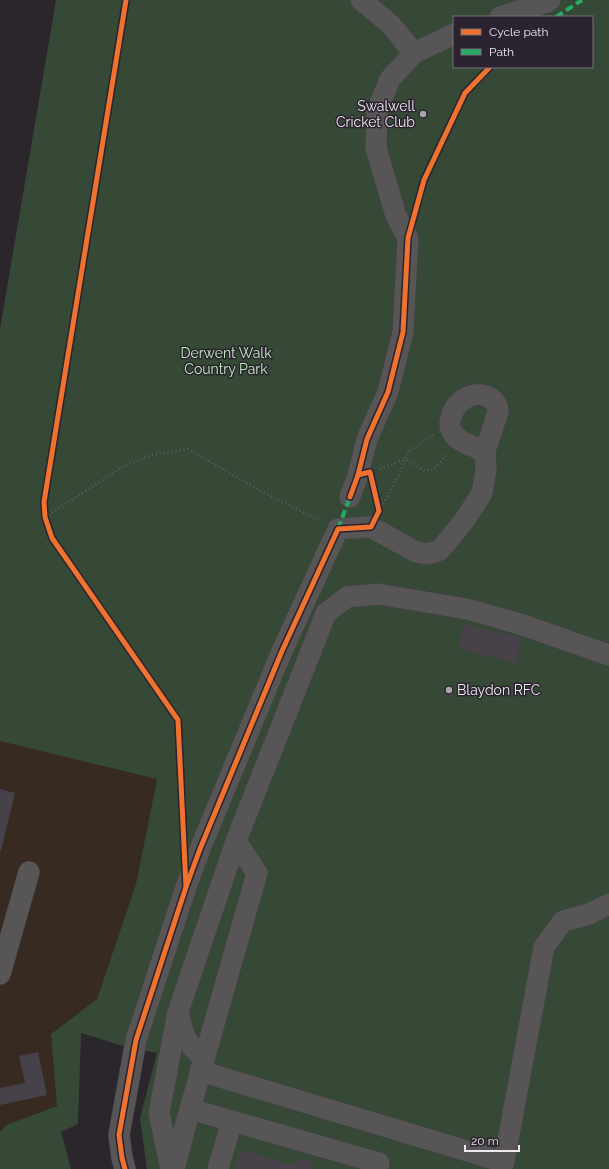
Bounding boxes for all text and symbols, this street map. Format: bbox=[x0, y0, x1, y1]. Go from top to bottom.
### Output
legend bbox=[453, 16, 593, 68]
text: Cycle path bbox=[489, 25, 548, 39]
text: Path bbox=[489, 45, 514, 59]
place label: Swalwell Cricket Club bbox=[336, 98, 415, 130]
marker: Swalwell Cricket Club bbox=[418, 109, 428, 119]
park label: Derwent Walk Country Park bbox=[180, 345, 272, 377]
place label: Blaydon RFC bbox=[457, 682, 541, 698]
marker: Blaydon RFC bbox=[444, 685, 454, 695]
scale bar bbox=[465, 1127, 519, 1153]
text: 20 m bbox=[471, 1134, 499, 1148]

